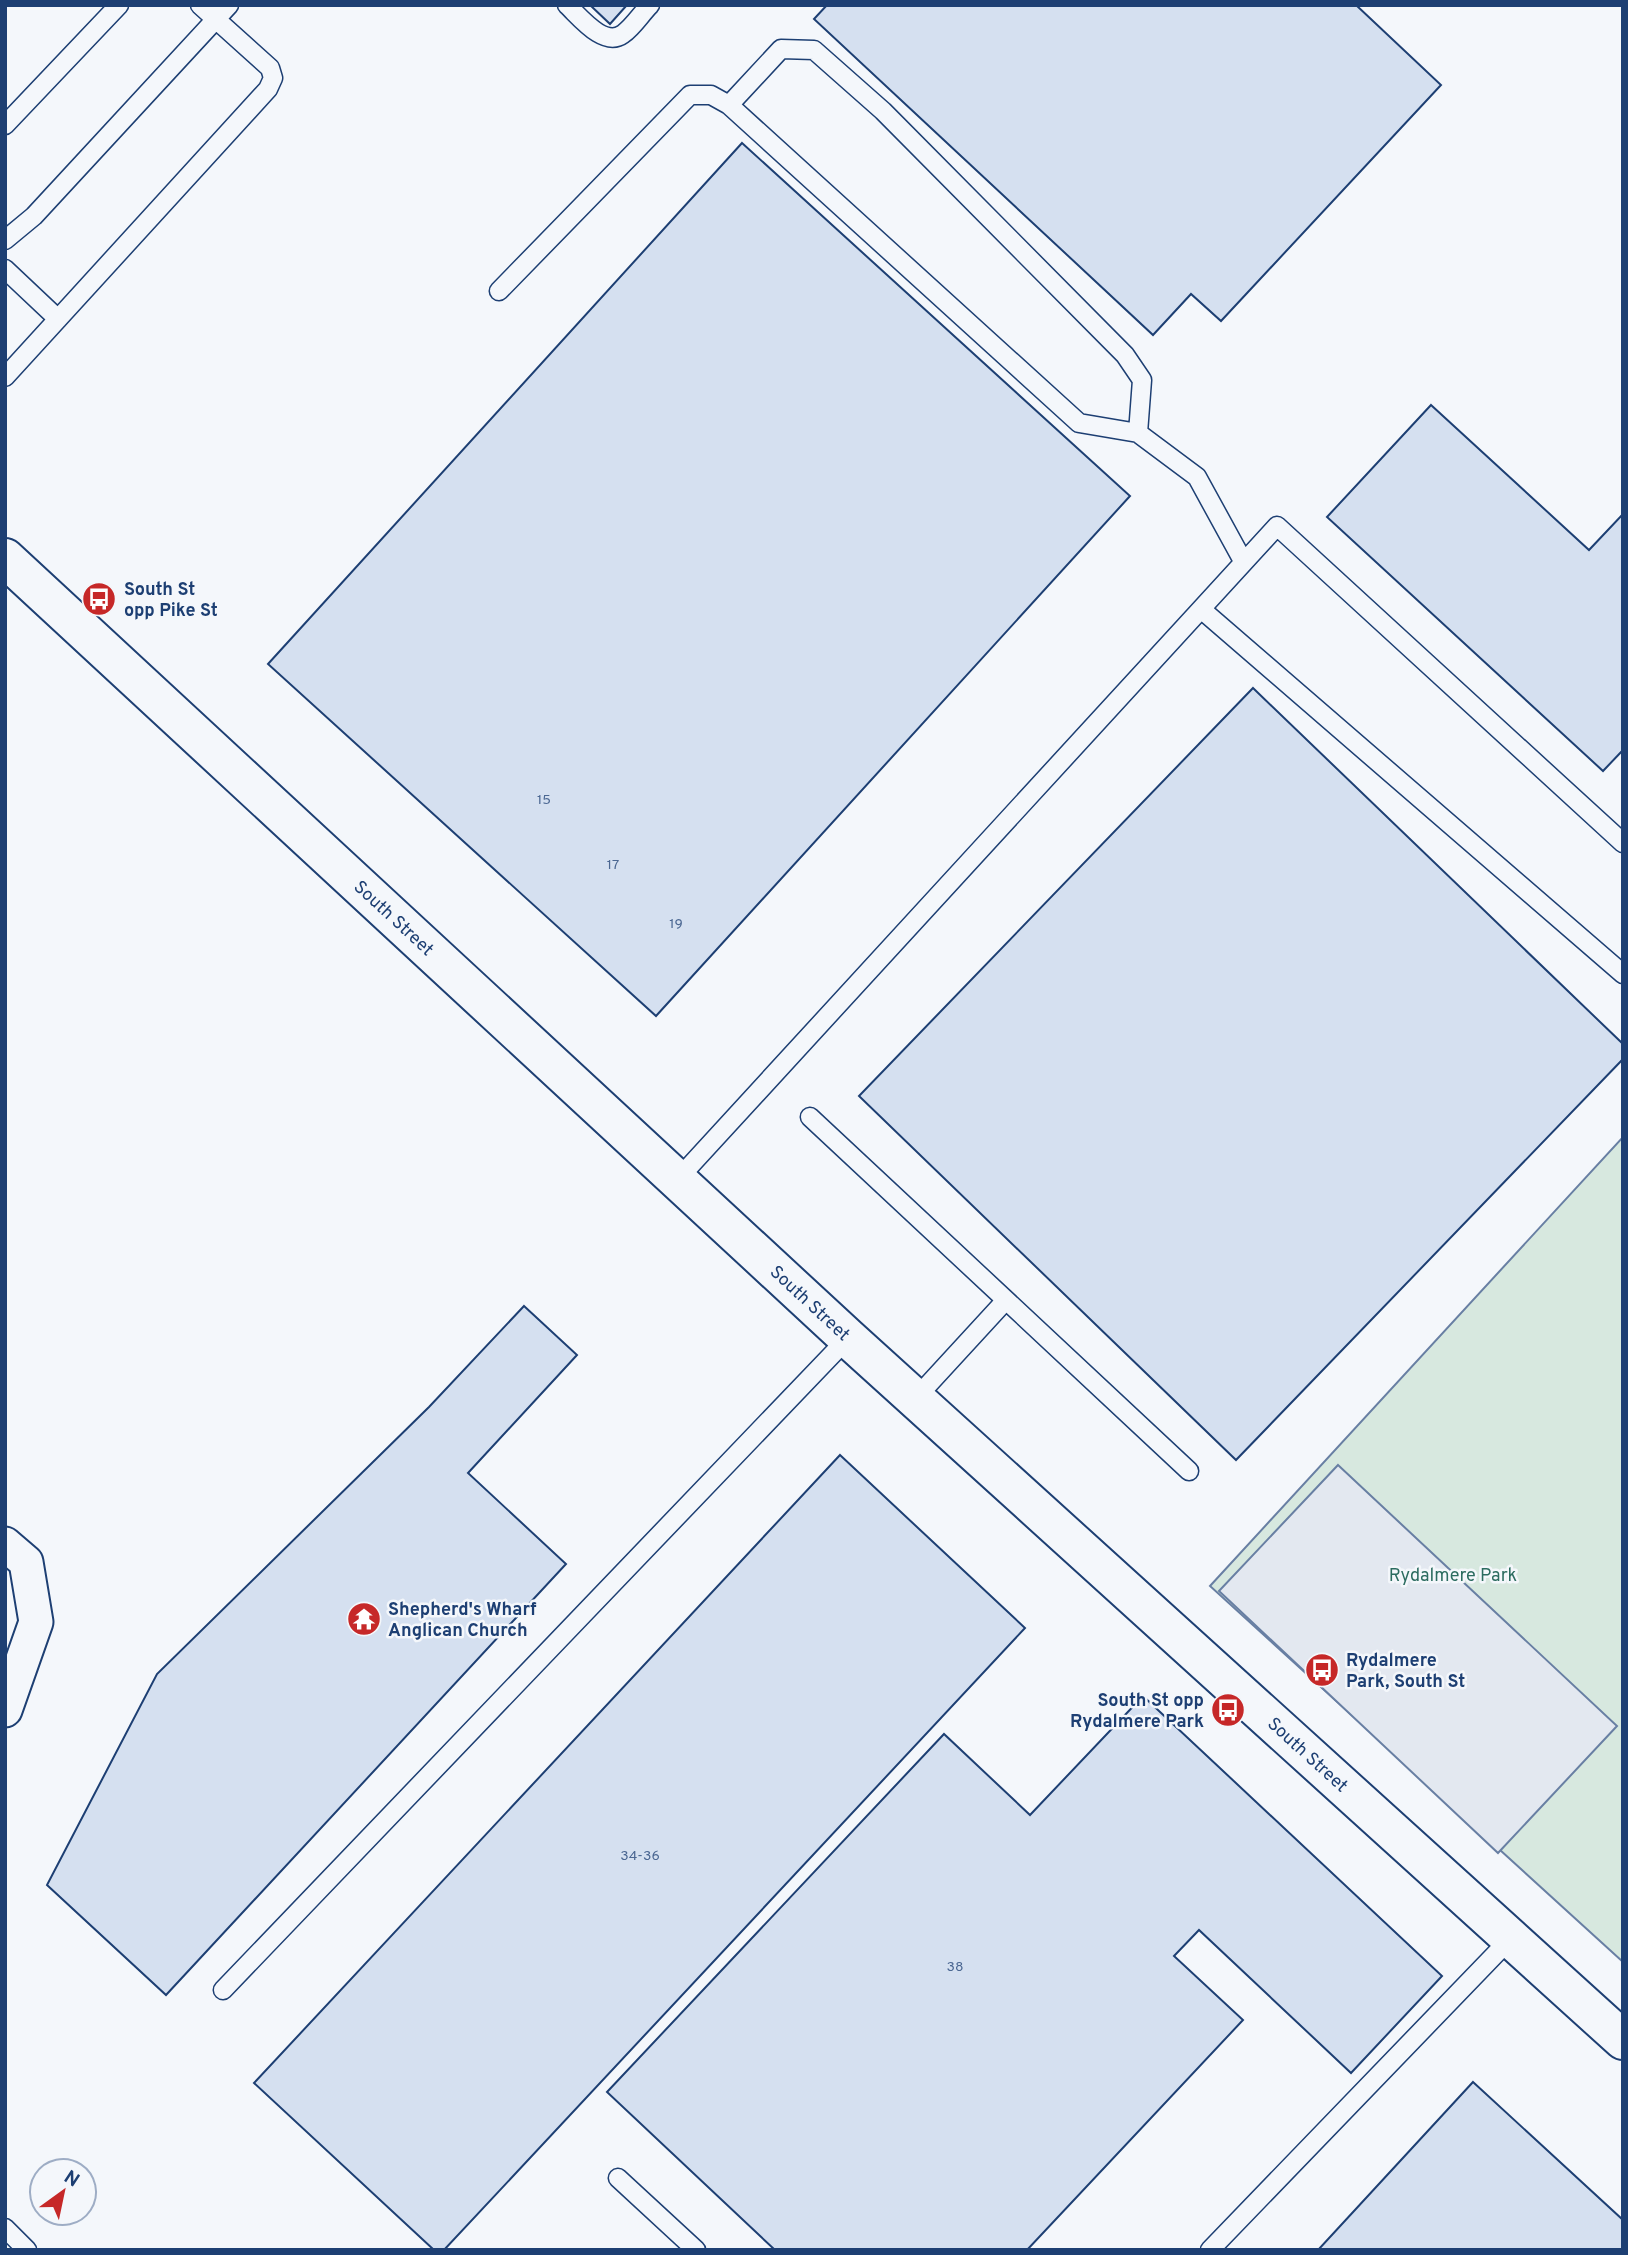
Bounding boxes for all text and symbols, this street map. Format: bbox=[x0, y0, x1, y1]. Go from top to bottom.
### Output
place label: South St opp Pike St bbox=[124, 579, 218, 623]
bus stop icon: South St opp Pike St bbox=[80, 580, 118, 618]
house number: 15 bbox=[537, 792, 551, 809]
house number: 17 bbox=[607, 857, 619, 874]
street label: South Street bbox=[348, 876, 438, 962]
house number: 19 bbox=[669, 916, 683, 933]
street label: South Street bbox=[764, 1261, 854, 1347]
park label: Rydalmere Park bbox=[1389, 1565, 1517, 1588]
place label: Shepherd's Wharf Anglican Church bbox=[388, 1599, 537, 1643]
temple icon: Shepherd's Wharf Anglican Church bbox=[345, 1600, 383, 1638]
place label: Rydalmere Park, South St bbox=[1346, 1650, 1465, 1694]
bus stop icon: Rydalmere Park, South St bbox=[1303, 1651, 1341, 1689]
place label: South St opp Rydalmere Park bbox=[1070, 1690, 1204, 1734]
bus stop icon: South St opp Rydalmere Park bbox=[1209, 1691, 1247, 1729]
street label: South Street bbox=[1262, 1713, 1352, 1798]
house number: 34-36 bbox=[620, 1848, 660, 1865]
house number: 38 bbox=[947, 1959, 963, 1976]
north arrow bbox=[28, 2157, 98, 2227]
text: N bbox=[59, 2166, 83, 2193]

